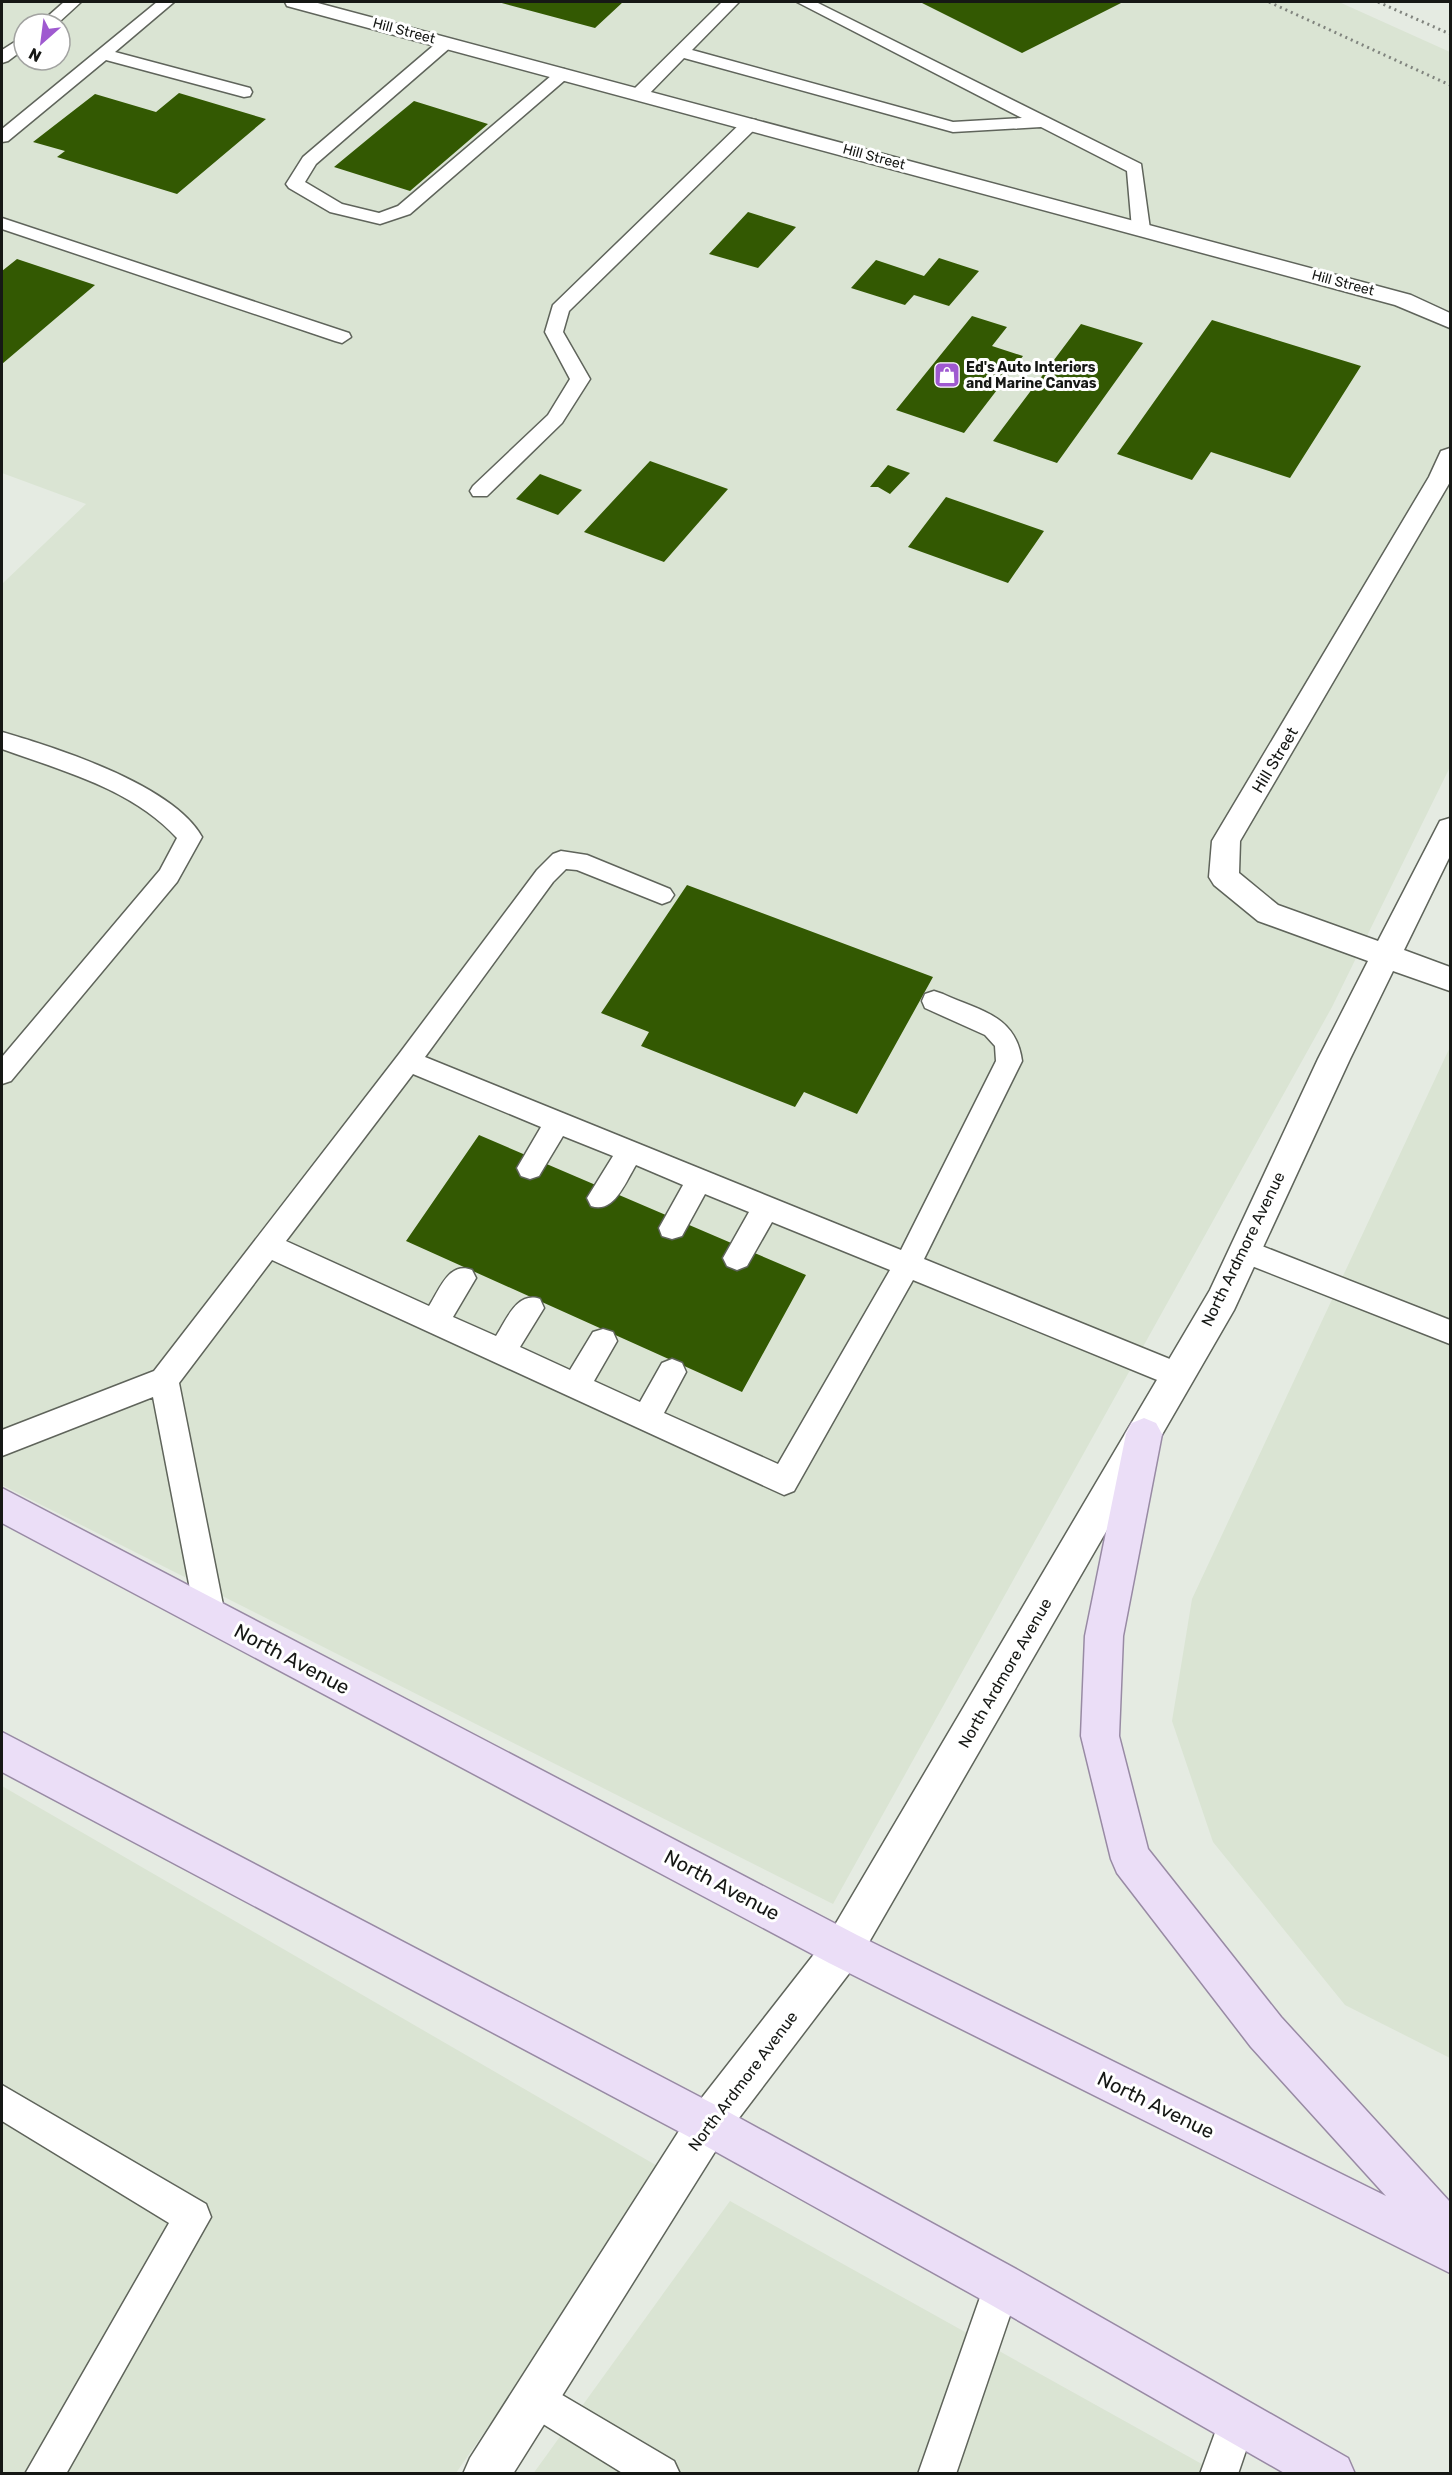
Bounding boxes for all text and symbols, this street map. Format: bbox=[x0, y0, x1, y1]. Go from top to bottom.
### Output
north arrow bbox=[12, 12, 72, 72]
street label: Hill Street bbox=[371, 14, 438, 48]
text: N bbox=[26, 44, 45, 66]
street label: Hill Street bbox=[841, 140, 908, 174]
street label: Hill Street bbox=[1310, 266, 1377, 300]
place label: Ed's Auto Interiors and Marine Canvas bbox=[966, 359, 1097, 392]
shop icon: Ed's Auto Interiors and Marine Canvas bbox=[932, 360, 962, 390]
street label: Hill Street bbox=[1248, 724, 1302, 796]
street label: North Ardmore Avenue bbox=[1197, 1168, 1289, 1330]
street label: North Ardmore Avenue bbox=[954, 1595, 1056, 1751]
street label: North Avenue bbox=[230, 1618, 354, 1700]
street label: North Avenue bbox=[660, 1844, 784, 1926]
street label: North Ardmore Avenue bbox=[684, 2007, 802, 2155]
street label: North Avenue bbox=[1093, 2066, 1219, 2144]

